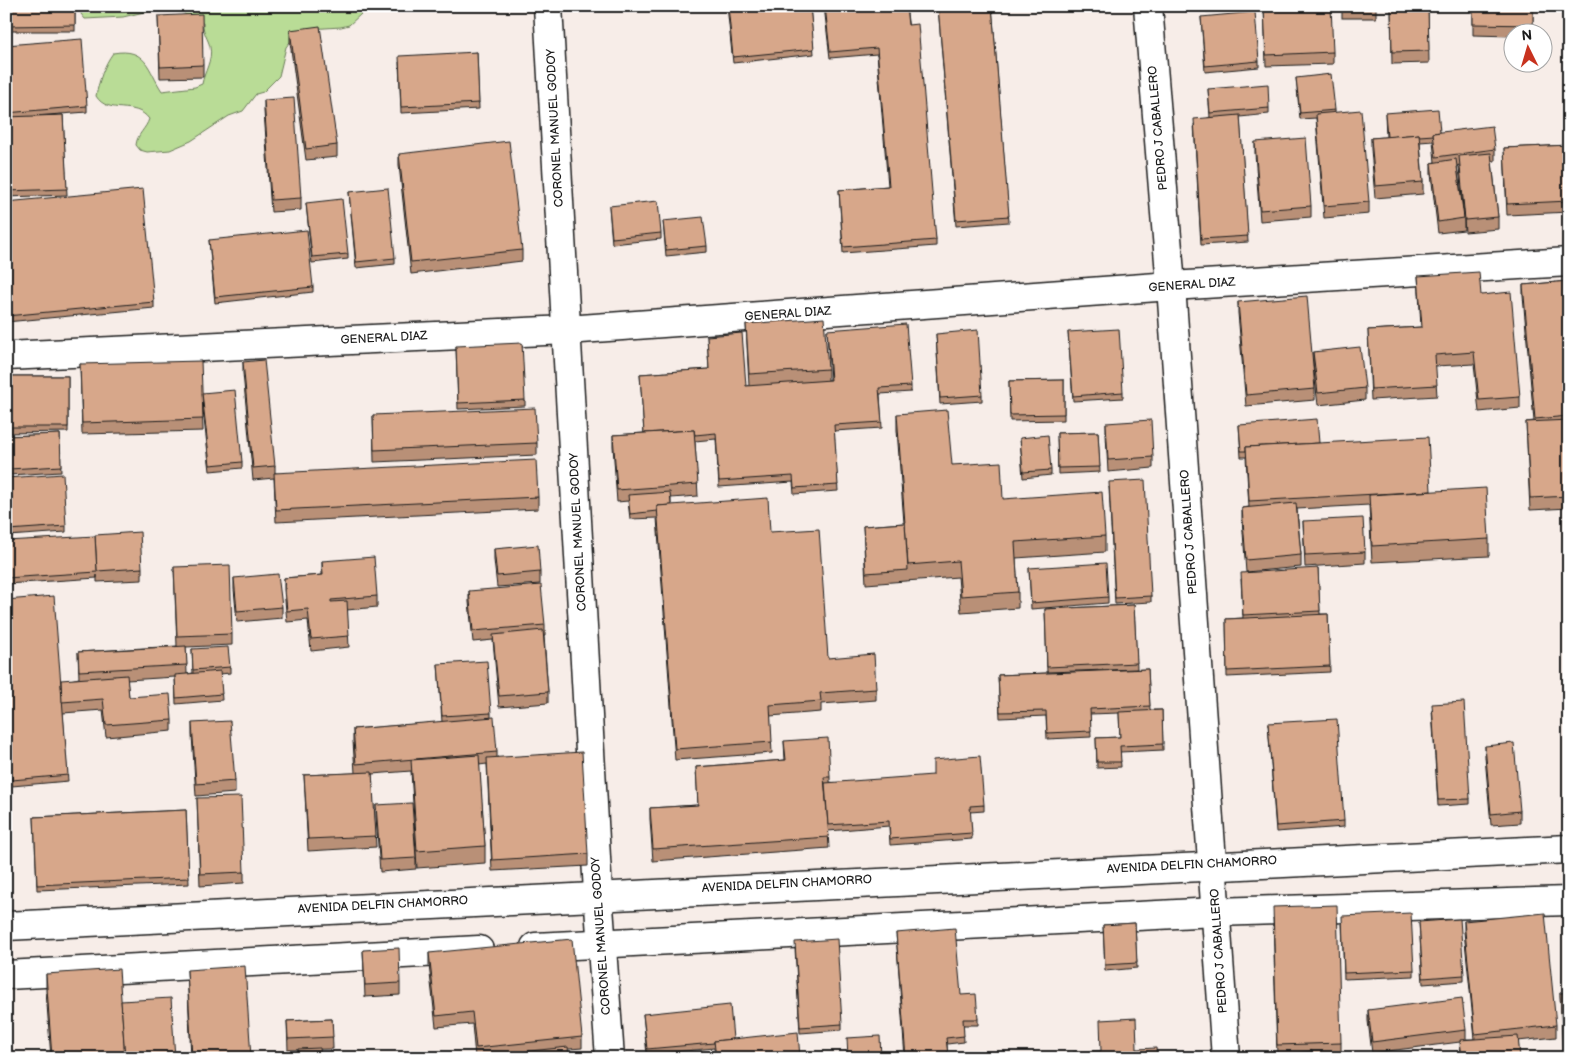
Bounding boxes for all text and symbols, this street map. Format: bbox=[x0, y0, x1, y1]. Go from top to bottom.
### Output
north arrow bbox=[1502, 22, 1552, 72]
text: N bbox=[1521, 27, 1533, 44]
street label: CORONEL MANUEL GODOY bbox=[543, 48, 567, 207]
street label: PEDRO J CABALLERO bbox=[1145, 65, 1171, 191]
street label: GENERAL DIAZ bbox=[1148, 274, 1237, 296]
street label: GENERAL DIAZ bbox=[744, 303, 833, 325]
street label: GENERAL DIAZ bbox=[340, 328, 428, 348]
street label: CORONEL MANUEL GODOY bbox=[566, 452, 590, 611]
street label: PEDRO J CABALLERO bbox=[1177, 469, 1201, 595]
street label: AVENIDA DELFIN CHAMORRO bbox=[1107, 853, 1277, 877]
street label: CORONEL MANUEL GODOY bbox=[588, 855, 614, 1016]
street label: AVENIDA DELFIN CHAMORRO bbox=[702, 872, 872, 896]
street label: PEDRO J CABALLERO bbox=[1207, 888, 1231, 1014]
street label: AVENIDA DELFIN CHAMORRO bbox=[298, 893, 468, 917]

